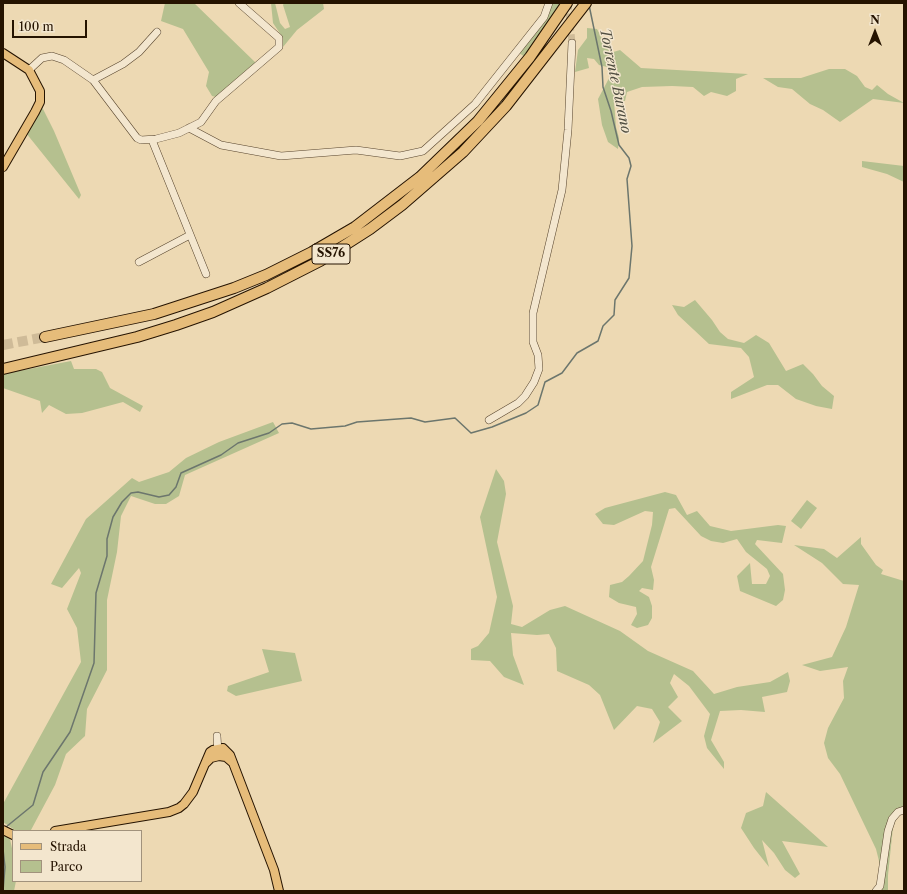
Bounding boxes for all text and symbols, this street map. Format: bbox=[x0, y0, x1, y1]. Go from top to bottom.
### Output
scale bar bbox=[14, 12, 89, 38]
north arrow bbox=[855, 12, 895, 52]
text: N bbox=[870, 13, 880, 27]
text: 100 m bbox=[19, 19, 54, 34]
water label: Torrente Burano bbox=[596, 27, 634, 135]
road number: SS76 bbox=[312, 244, 350, 264]
legend bbox=[12, 830, 142, 882]
text: Strada bbox=[50, 839, 86, 854]
text: Parco bbox=[50, 859, 83, 874]

